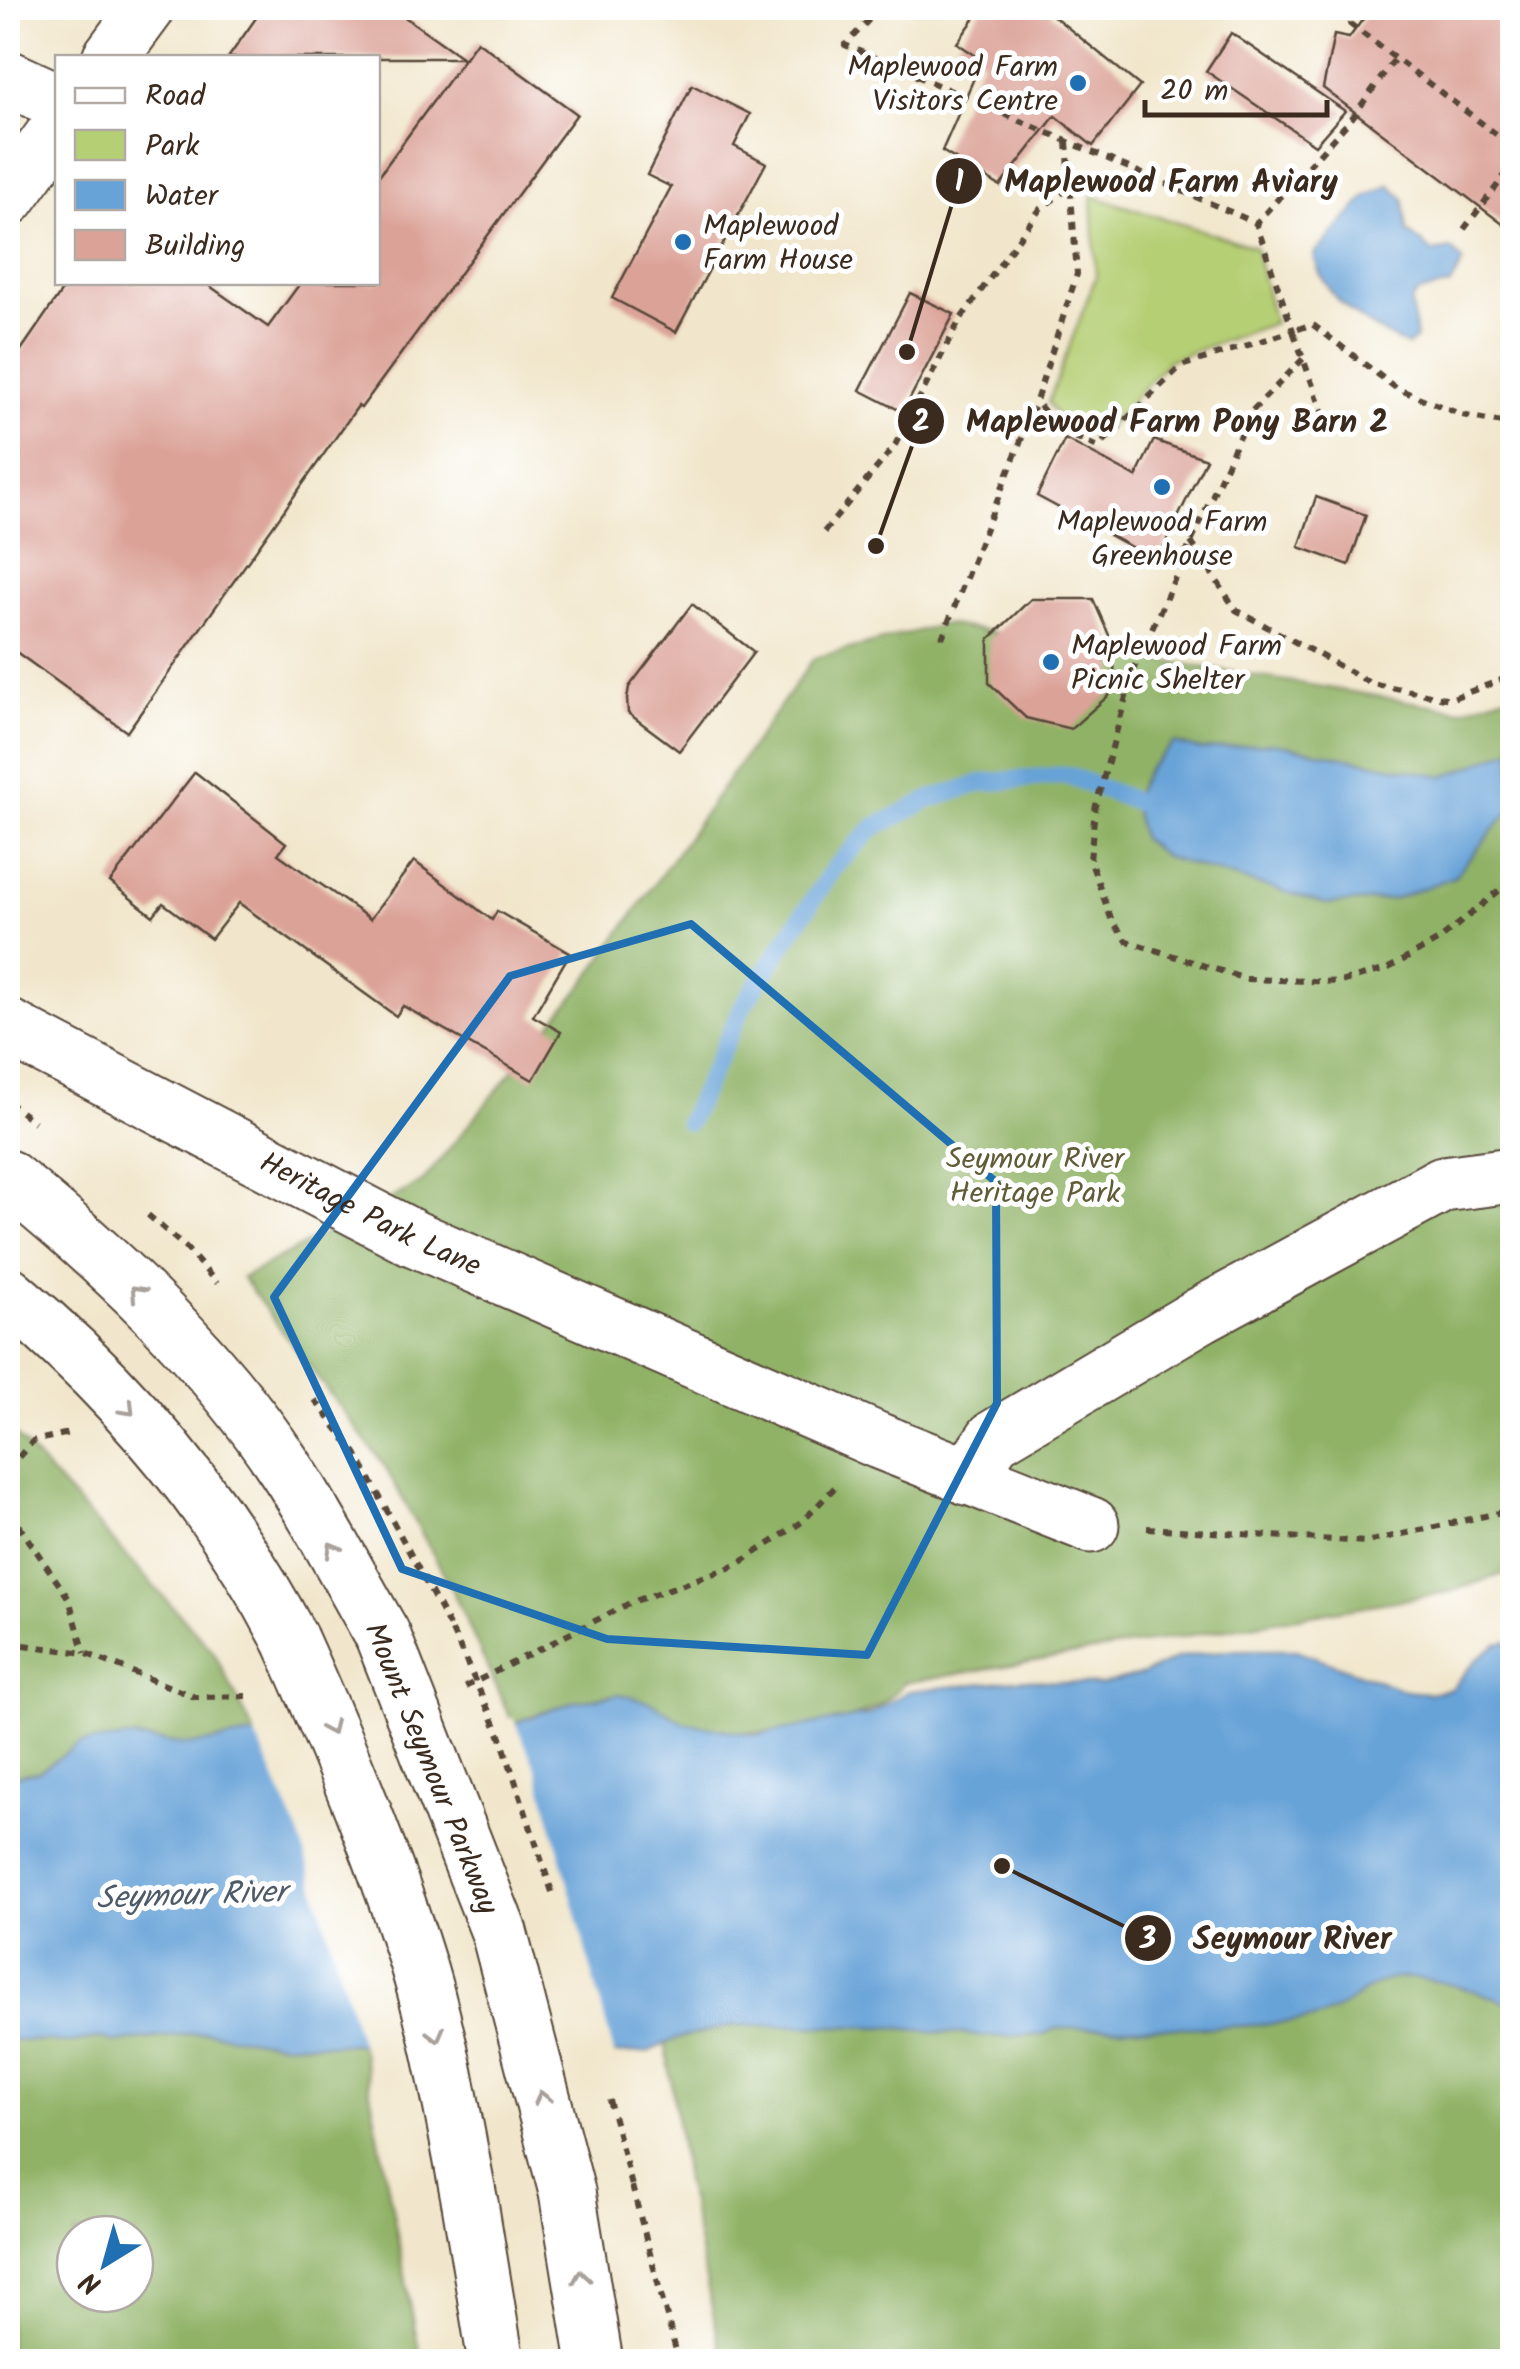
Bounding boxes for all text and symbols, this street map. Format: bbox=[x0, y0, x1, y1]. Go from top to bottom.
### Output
place label: Maplewood Farm Visitors Centre bbox=[847, 44, 1058, 126]
legend bbox=[55, 55, 380, 285]
scale bar bbox=[1145, 55, 1328, 117]
text: 20 m bbox=[1160, 68, 1228, 116]
marker: Maplewood Farm Visitors Centre bbox=[1067, 72, 1089, 94]
text: Road bbox=[145, 73, 206, 121]
text: Park bbox=[145, 123, 200, 171]
callout: Maplewood Farm Aviary bbox=[934, 150, 1358, 212]
text: Maplewood Farm Aviary bbox=[1004, 158, 1338, 209]
text: 1 bbox=[954, 159, 964, 207]
text: Water bbox=[145, 173, 220, 221]
place label: Maplewood Farm House bbox=[703, 203, 853, 285]
text: Building bbox=[145, 223, 245, 271]
marker: Maplewood Farm House bbox=[672, 231, 694, 253]
callout: Maplewood Farm Pony Barn 2 bbox=[896, 390, 1408, 452]
text: Maplewood Farm Pony Barn 2 bbox=[966, 398, 1388, 449]
text: 2 bbox=[912, 399, 930, 447]
marker: Maplewood Farm Greenhouse bbox=[1151, 476, 1173, 498]
place label: Maplewood Farm Greenhouse bbox=[1057, 499, 1267, 581]
place label: Maplewood Farm Picnic Shelter bbox=[1071, 623, 1282, 705]
marker: Maplewood Farm Picnic Shelter bbox=[1040, 651, 1062, 673]
park label: Seymour River Heritage Park bbox=[946, 1136, 1126, 1218]
street label: Heritage Park Lane bbox=[250, 1140, 488, 1291]
one-way arrow bbox=[131, 1285, 149, 1303]
one-way arrow bbox=[116, 1398, 134, 1416]
one-way arrow bbox=[326, 1542, 345, 1560]
street label: Mount Seymour Parkway bbox=[350, 1615, 511, 1923]
one-way arrow bbox=[318, 1718, 338, 1736]
water label: Seymour River bbox=[95, 1867, 293, 1925]
callout: Seymour River bbox=[1123, 1907, 1411, 1969]
text: Seymour River bbox=[1193, 1915, 1393, 1966]
text: 3 bbox=[1139, 1916, 1156, 1964]
one-way arrow bbox=[424, 2026, 445, 2043]
one-way arrow bbox=[533, 2090, 554, 2107]
north arrow bbox=[55, 2214, 155, 2314]
text: N bbox=[71, 2258, 112, 2305]
one-way arrow bbox=[571, 2269, 592, 2285]

